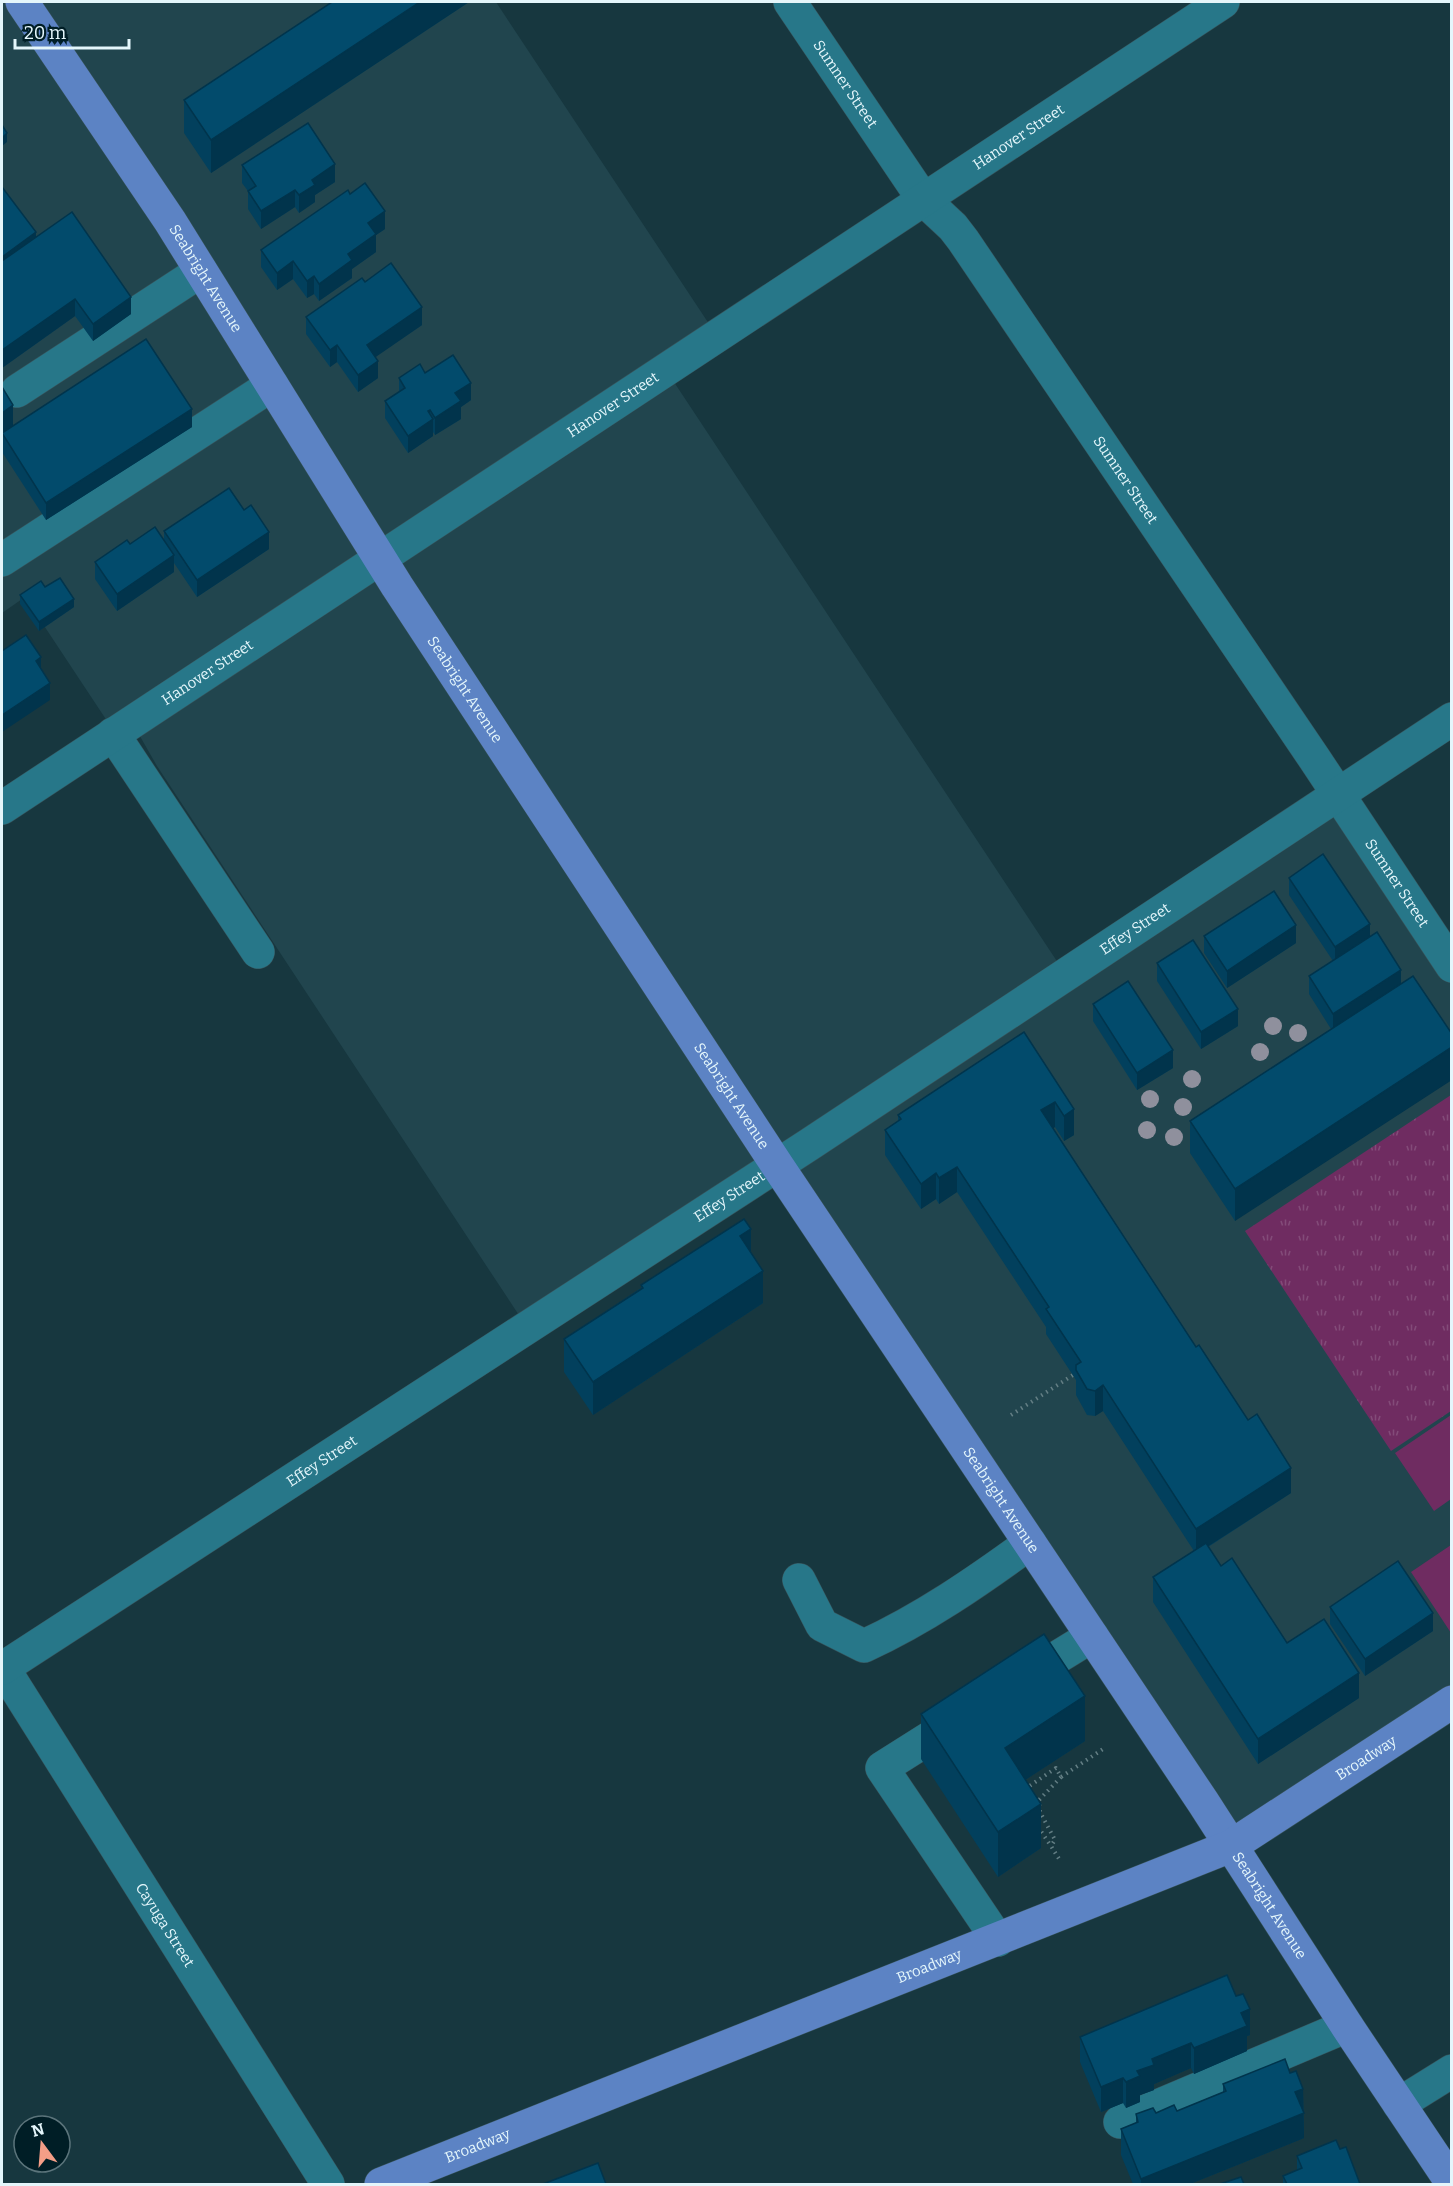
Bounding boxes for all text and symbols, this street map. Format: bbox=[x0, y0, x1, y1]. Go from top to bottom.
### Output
scale bar bbox=[15, 12, 129, 50]
text: 20 m bbox=[24, 22, 66, 44]
street label: Sumner Street bbox=[809, 37, 882, 132]
street label: Hanover Street bbox=[969, 100, 1068, 174]
street label: Seabright Avenue bbox=[165, 221, 246, 336]
street label: Hanover Street bbox=[564, 368, 662, 441]
street label: Sumner Street bbox=[1089, 433, 1162, 528]
street label: Seabright Avenue bbox=[424, 633, 506, 746]
street label: Hanover Street bbox=[158, 636, 257, 709]
street label: Sumner Street bbox=[1361, 836, 1433, 931]
street label: Effey Street bbox=[1097, 899, 1174, 959]
street label: Seabright Avenue bbox=[690, 1039, 773, 1152]
street label: Effey Street bbox=[691, 1167, 768, 1226]
street label: Effey Street bbox=[283, 1431, 361, 1491]
street label: Seabright Avenue bbox=[959, 1444, 1043, 1557]
street label: Broadway bbox=[1332, 1732, 1400, 1784]
street label: Seabright Avenue bbox=[1228, 1849, 1310, 1962]
street label: Cayuga Street bbox=[132, 1879, 199, 1971]
street label: Broadway bbox=[894, 1945, 964, 1987]
north arrow bbox=[12, 2114, 72, 2174]
text: N bbox=[29, 2119, 47, 2141]
street label: Broadway bbox=[442, 2125, 513, 2167]

